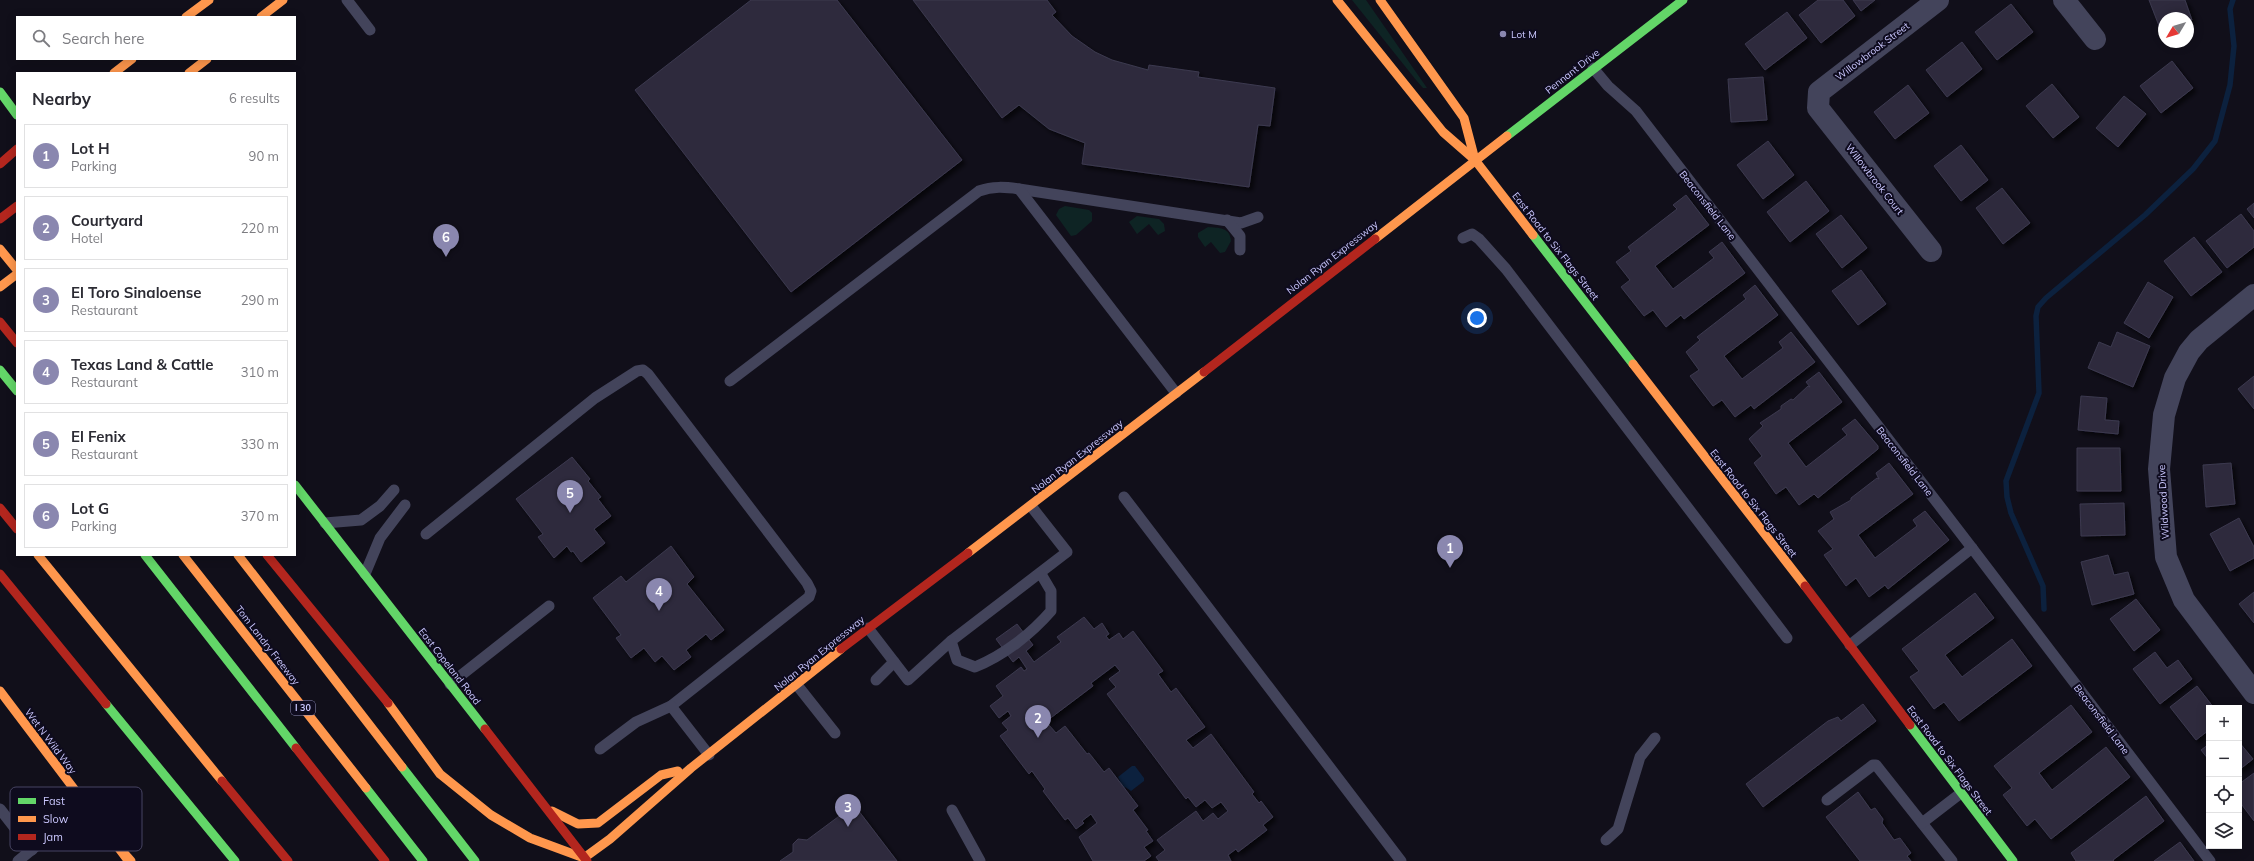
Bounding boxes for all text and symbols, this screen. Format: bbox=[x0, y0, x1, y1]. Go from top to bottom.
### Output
north arrow bbox=[2158, 12, 2194, 48]
search box bbox=[16, 16, 296, 60]
street label: Willowbrook Street bbox=[1833, 19, 1912, 83]
icon: search bbox=[30, 27, 52, 49]
place label: Lot M bbox=[1511, 28, 1537, 41]
text: Search here bbox=[62, 29, 144, 48]
marker: Lot M bbox=[1498, 29, 1508, 39]
street label: Pennant Drive bbox=[1542, 46, 1602, 97]
text: Nearby bbox=[32, 88, 91, 109]
text: 6 results bbox=[229, 90, 280, 106]
text: Lot H bbox=[71, 139, 110, 158]
street label: Willowbrook Court bbox=[1843, 141, 1907, 218]
text: 1 bbox=[42, 148, 50, 164]
text: 90 m bbox=[249, 148, 279, 164]
text: Parking bbox=[71, 158, 117, 174]
street label: Beaconsfield Lane bbox=[1676, 168, 1739, 243]
street label: East Road to Six Flags Street bbox=[1509, 190, 1602, 303]
text: Courtyard bbox=[71, 211, 143, 230]
street label: Nolan Ryan Expressway bbox=[1284, 217, 1381, 297]
text: 2 bbox=[42, 220, 50, 236]
text: 220 m bbox=[241, 220, 279, 236]
pin: 6 bbox=[433, 224, 459, 257]
text: Hotel bbox=[71, 230, 103, 246]
text: El Toro Sinaloense bbox=[71, 283, 201, 302]
text: 3 bbox=[42, 292, 50, 308]
text: 290 m bbox=[241, 292, 279, 308]
text: Restaurant bbox=[71, 302, 138, 318]
your location bbox=[1467, 308, 1487, 328]
text: Texas Land & Cattle bbox=[71, 355, 213, 374]
text: 4 bbox=[42, 364, 50, 380]
text: 310 m bbox=[241, 364, 279, 380]
text: Restaurant bbox=[71, 374, 138, 390]
street label: Nolan Ryan Expressway bbox=[1029, 416, 1126, 496]
street label: Beaconsfield Lane bbox=[1873, 424, 1936, 499]
text: El Fenix bbox=[71, 427, 126, 446]
text: 5 bbox=[42, 436, 50, 452]
text: 330 m bbox=[241, 436, 279, 452]
text: Restaurant bbox=[71, 446, 138, 462]
street label: East Road to Six Flags Street bbox=[1707, 447, 1800, 560]
street label: Wildwood Drive bbox=[2155, 464, 2172, 540]
pin: 5 bbox=[557, 480, 583, 513]
text: Lot G bbox=[71, 499, 109, 518]
text: 6 bbox=[42, 508, 50, 524]
text: 370 m bbox=[241, 508, 279, 524]
text: Parking bbox=[71, 518, 117, 534]
pin: 1 bbox=[1437, 535, 1463, 568]
pin: 4 bbox=[646, 578, 672, 611]
street label: Tom Landry Freeway bbox=[233, 603, 303, 688]
street label: Nolan Ryan Expressway bbox=[771, 612, 868, 694]
street label: East Copeland Road bbox=[416, 625, 484, 707]
street label: Beaconsfield Lane bbox=[2071, 682, 2132, 757]
road number: I 30 bbox=[291, 701, 315, 715]
street label: East Road to Six Flags Street bbox=[1904, 703, 1995, 818]
pin: 2 bbox=[1025, 705, 1051, 738]
map controls bbox=[2206, 705, 2242, 849]
button: + bbox=[2206, 705, 2242, 741]
street label: Wet N Wild Way bbox=[22, 706, 80, 777]
button: − bbox=[2206, 741, 2242, 777]
button: locate bbox=[2206, 777, 2242, 813]
legend bbox=[10, 787, 142, 851]
text: Fast bbox=[43, 794, 65, 808]
pin: 3 bbox=[835, 794, 861, 827]
text: Slow bbox=[43, 812, 69, 826]
button: layers bbox=[2206, 813, 2242, 849]
text: Jam bbox=[43, 830, 63, 844]

